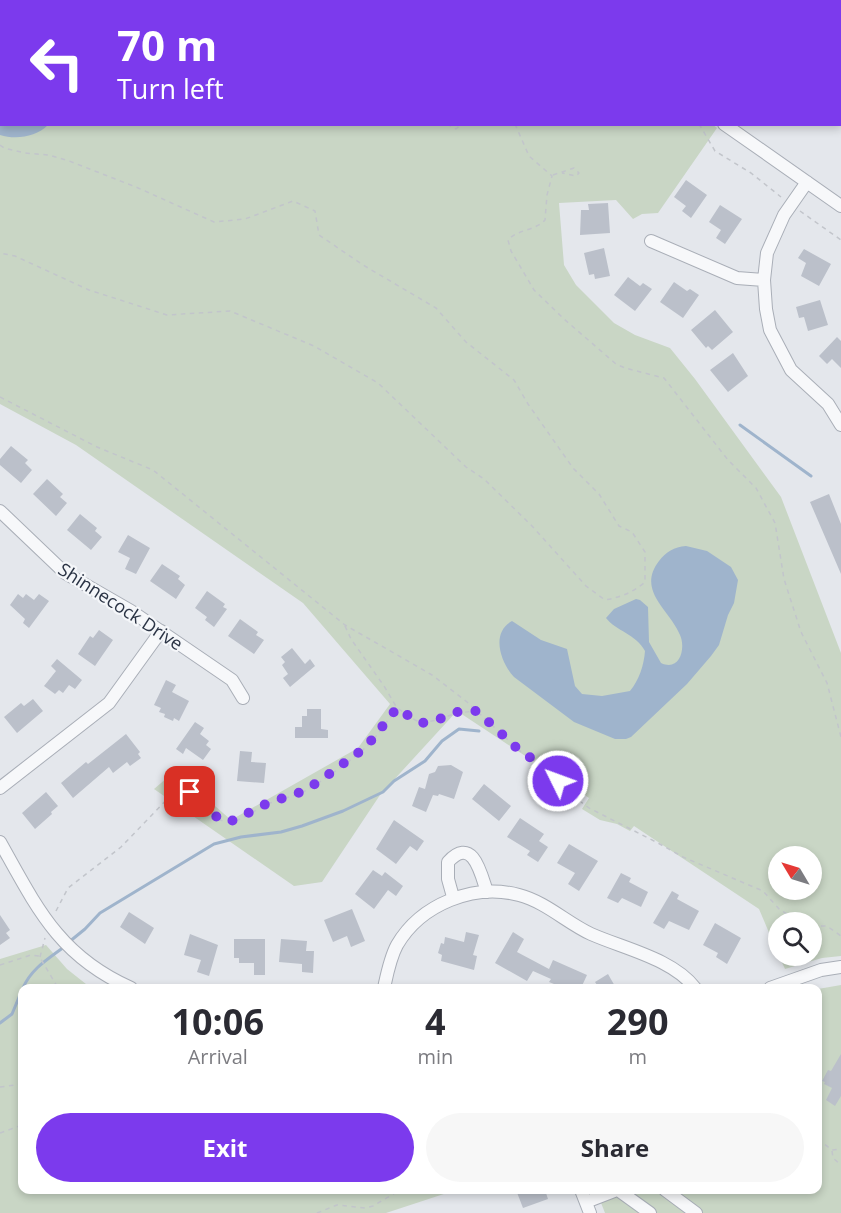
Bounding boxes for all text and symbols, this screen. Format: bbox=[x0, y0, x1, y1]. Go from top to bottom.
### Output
text: 70 m bbox=[117, 16, 217, 73]
icon: left bbox=[18, 24, 96, 102]
text: Turn left bbox=[117, 70, 224, 107]
street label: Shinnecock Drive bbox=[54, 557, 188, 655]
position arrow bbox=[526, 749, 590, 813]
pin bbox=[164, 766, 215, 817]
icon: arrive bbox=[173, 775, 206, 808]
north arrow bbox=[768, 846, 822, 900]
map controls bbox=[768, 846, 822, 966]
button: search bbox=[768, 912, 822, 966]
text: 10:06 bbox=[171, 997, 264, 1046]
text: 4 bbox=[425, 997, 446, 1046]
text: 290 bbox=[607, 997, 669, 1046]
text: Arrival bbox=[188, 1043, 248, 1070]
text: min bbox=[417, 1043, 453, 1070]
text: m bbox=[628, 1043, 647, 1070]
button: Exit bbox=[36, 1113, 414, 1182]
button: Share bbox=[426, 1113, 804, 1182]

